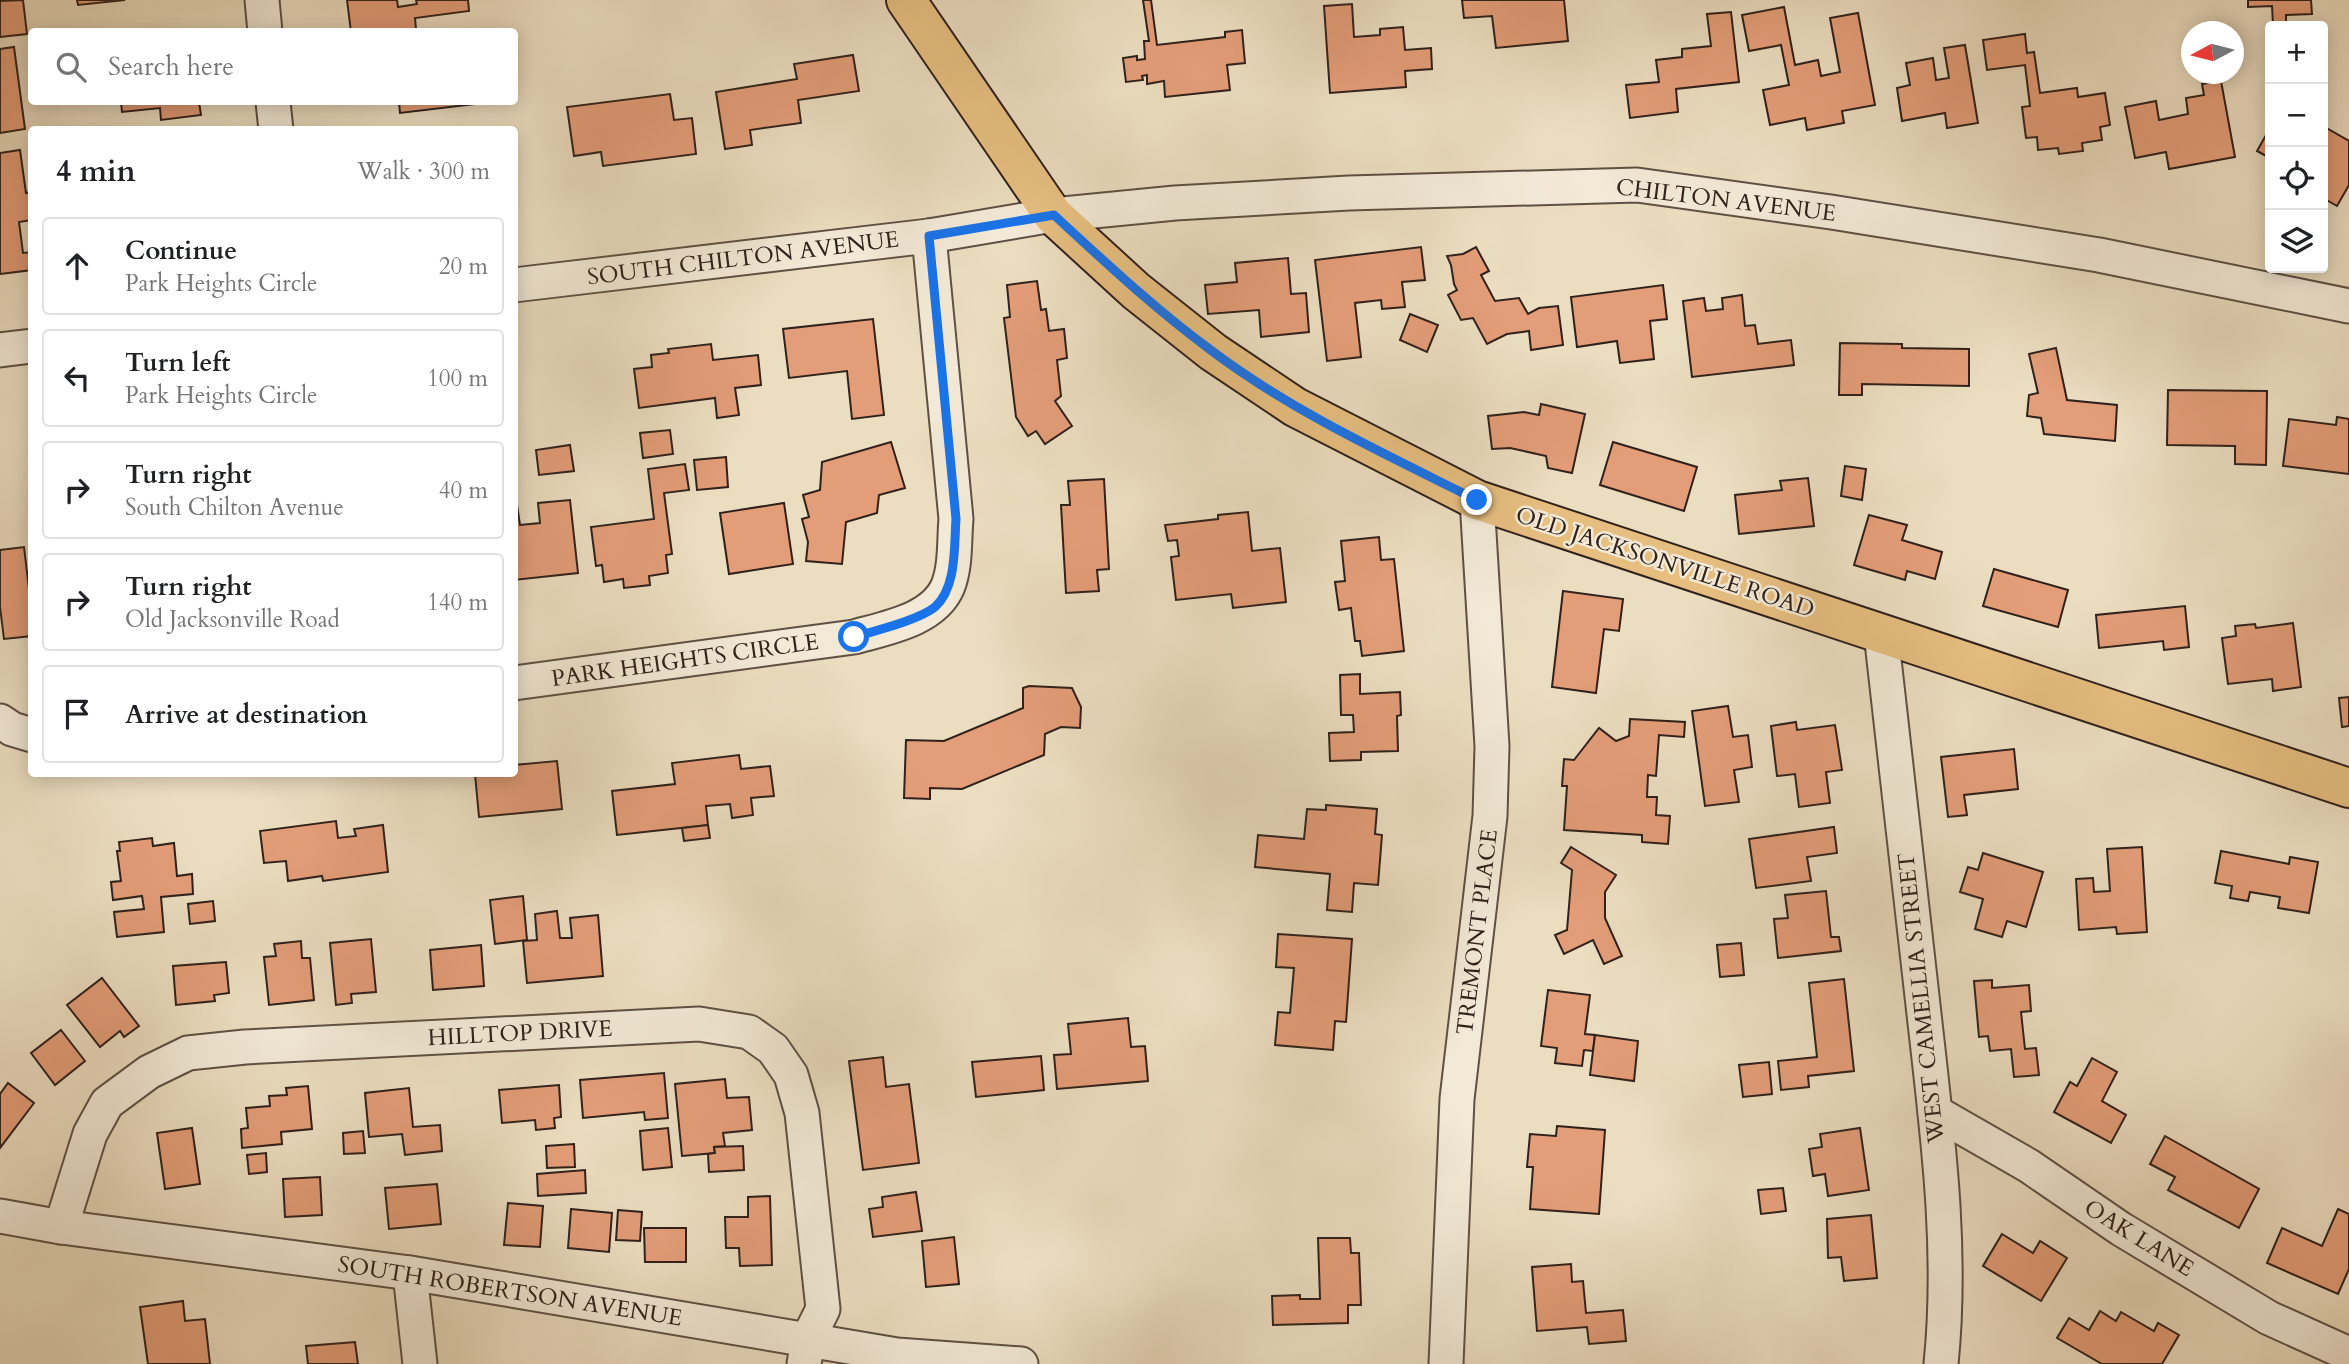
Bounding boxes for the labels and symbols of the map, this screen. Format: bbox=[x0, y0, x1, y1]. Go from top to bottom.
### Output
north arrow bbox=[2181, 21, 2244, 84]
street label: CHILTON AVENUE bbox=[1614, 171, 1838, 229]
street label: SOUTH CHILTON AVENUE bbox=[585, 224, 901, 292]
route end bbox=[1461, 484, 1492, 515]
street label: OLD JACKSONVILLE ROAD bbox=[1512, 499, 1818, 625]
route start bbox=[838, 621, 869, 652]
street label: PARK HEIGHTS CIRCLE bbox=[549, 626, 821, 694]
street label: TREMONT PLACE bbox=[1449, 827, 1505, 1037]
street label: WEST CAMELLIA STREET bbox=[1890, 851, 1952, 1146]
street label: HILLTOP DRIVE bbox=[427, 1013, 613, 1053]
street label: OAK LANE bbox=[2078, 1192, 2200, 1284]
street label: SOUTH ROBERTSON AVENUE bbox=[336, 1248, 684, 1334]

